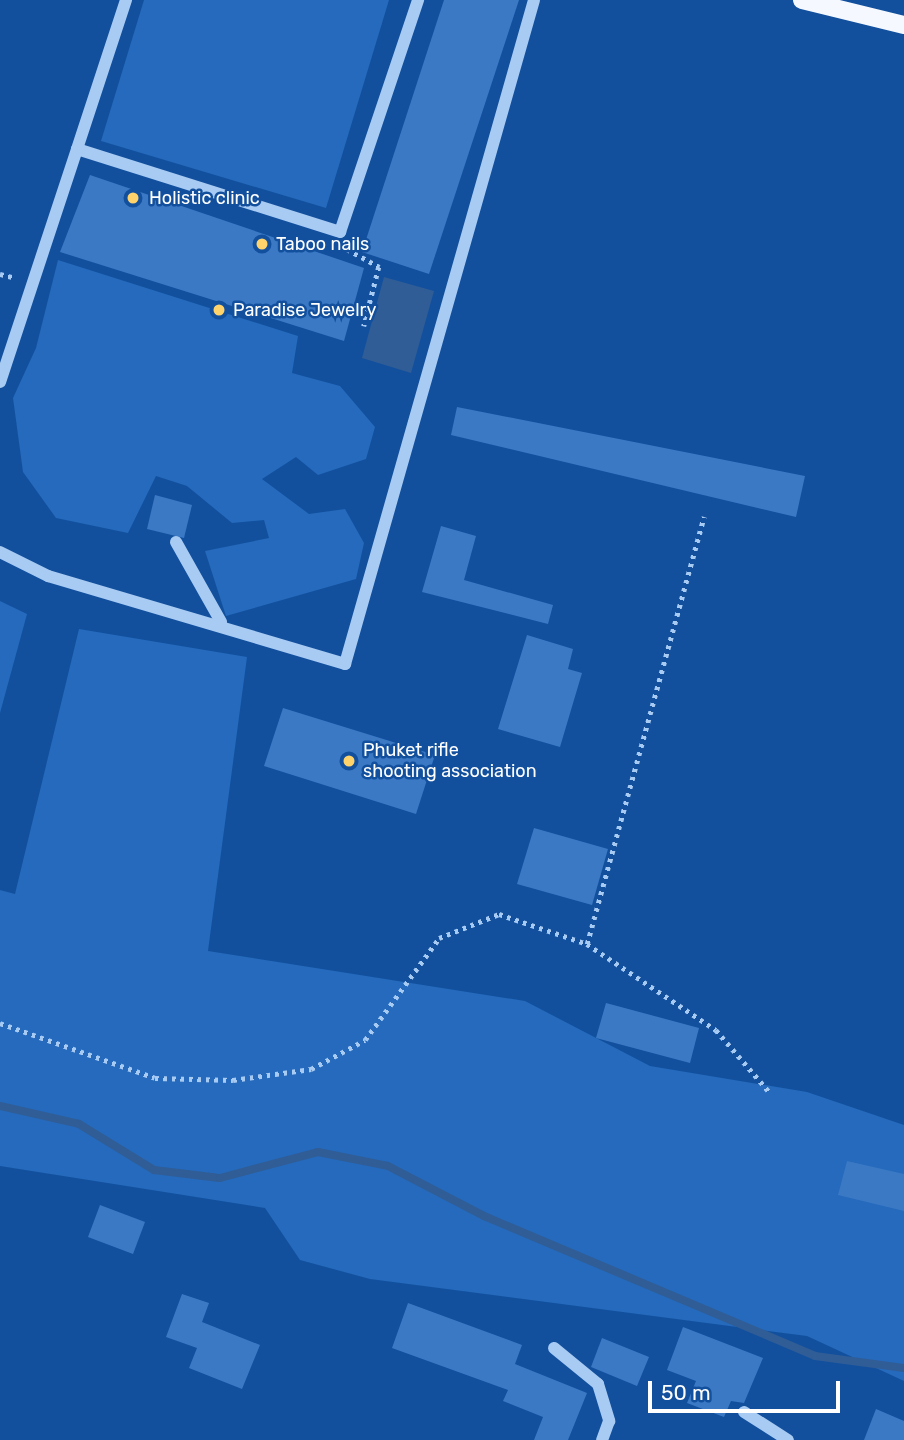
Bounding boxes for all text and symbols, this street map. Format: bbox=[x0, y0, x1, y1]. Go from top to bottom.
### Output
place label: Holistic clinic bbox=[149, 187, 260, 209]
marker: Holistic clinic bbox=[123, 188, 143, 208]
place label: Taboo nails bbox=[276, 233, 369, 255]
marker: Taboo nails bbox=[254, 236, 270, 252]
place label: Paradise Jewelry bbox=[233, 299, 376, 321]
marker: Paradise Jewelry bbox=[211, 302, 227, 318]
place label: Phuket rifle shooting association bbox=[363, 740, 537, 782]
marker: Phuket rifle shooting association bbox=[341, 753, 357, 769]
scale bar bbox=[652, 1366, 844, 1410]
text: 50 m bbox=[661, 1380, 711, 1405]

